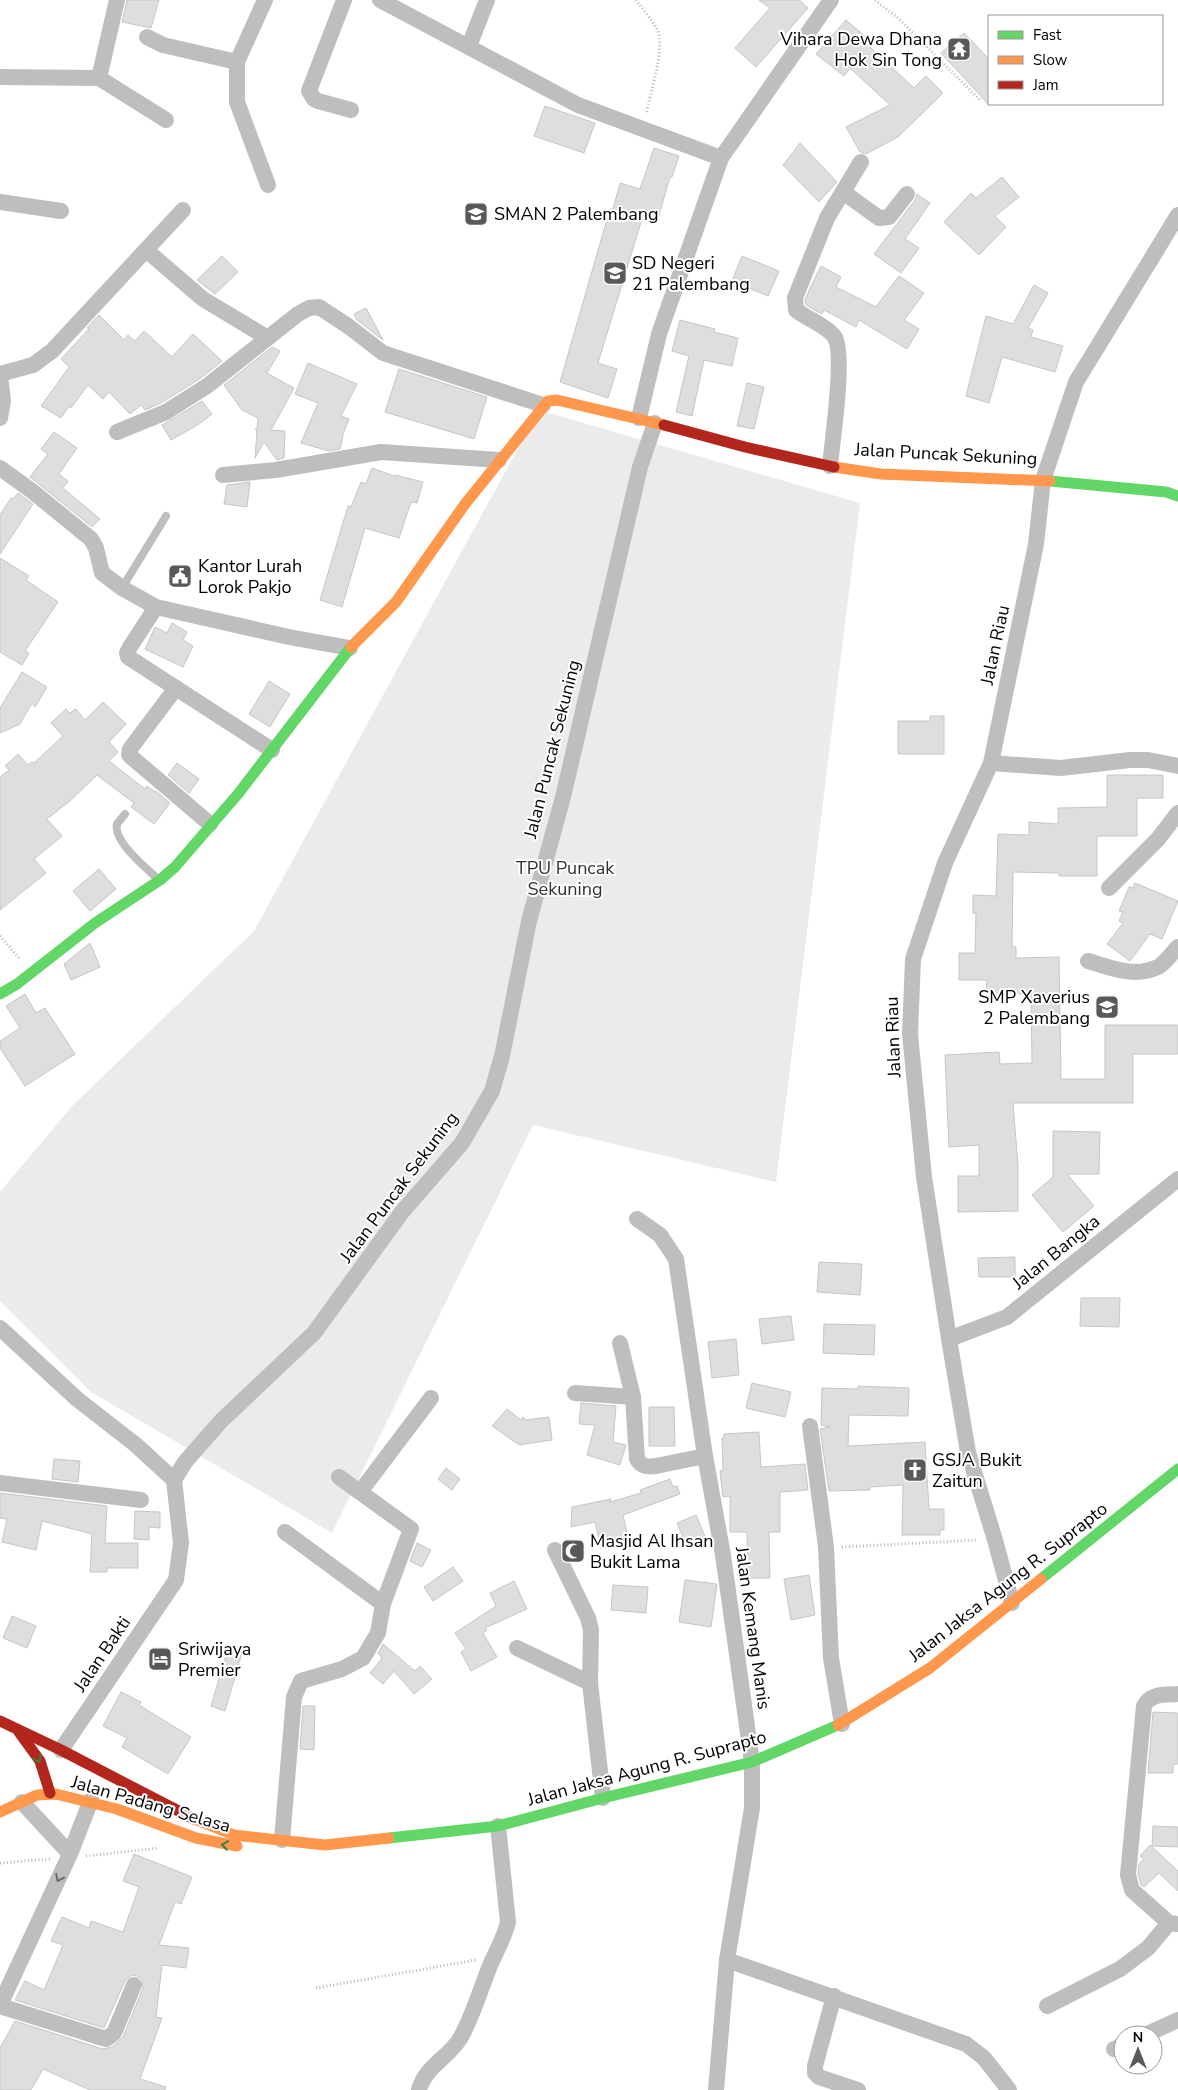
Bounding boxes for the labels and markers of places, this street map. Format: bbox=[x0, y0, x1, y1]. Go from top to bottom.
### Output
place label: Vihara Dewa Dhana Hok Sin Tong bbox=[779, 27, 942, 72]
temple icon: Vihara Dewa Dhana Hok Sin Tong bbox=[946, 36, 972, 62]
school or university icon: SMAN 2 Palembang bbox=[463, 201, 489, 227]
place label: SMAN 2 Palembang bbox=[494, 202, 658, 226]
place label: SD Negeri 21 Palembang bbox=[632, 251, 750, 296]
school or university icon: SD Negeri 21 Palembang bbox=[602, 260, 628, 286]
place label: Kantor Lurah Lorok Pakjo bbox=[198, 554, 302, 599]
public building icon: Kantor Lurah Lorok Pakjo bbox=[167, 563, 193, 589]
place label: SMP Xaverius 2 Palembang bbox=[978, 985, 1090, 1030]
school or university icon: SMP Xaverius 2 Palembang bbox=[1094, 994, 1120, 1020]
place label: GSJA Bukit Zaitun bbox=[932, 1448, 1022, 1493]
church icon: GSJA Bukit Zaitun bbox=[902, 1457, 928, 1483]
place label: Masjid Al Ihsan Bukit Lama bbox=[590, 1529, 713, 1574]
mosque icon: Masjid Al Ihsan Bukit Lama bbox=[560, 1538, 586, 1564]
place label: Sriwijaya Premier bbox=[178, 1637, 251, 1682]
hotel icon: Sriwijaya Premier bbox=[147, 1646, 173, 1672]

